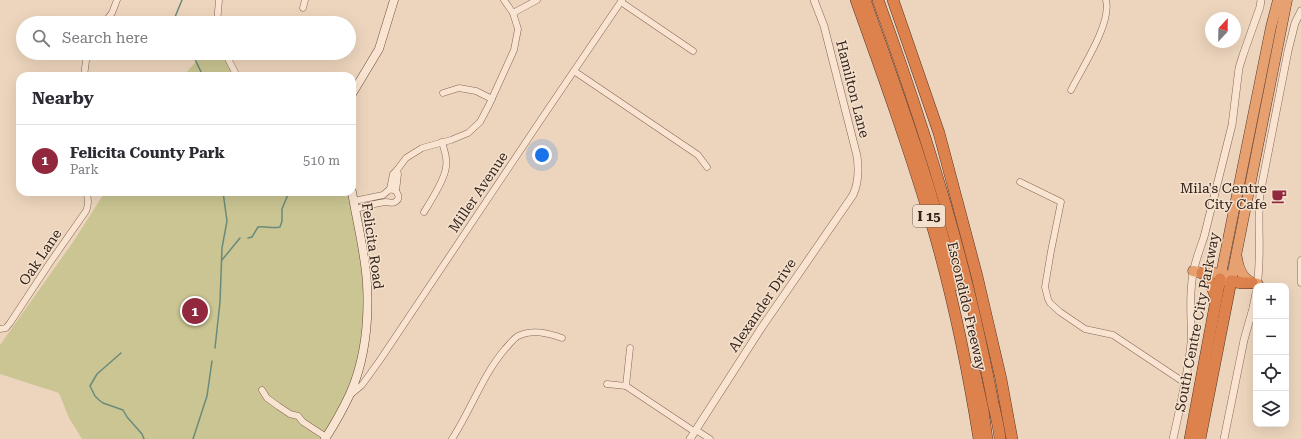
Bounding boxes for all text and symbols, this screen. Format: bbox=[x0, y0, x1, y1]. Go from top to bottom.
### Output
north arrow bbox=[1205, 12, 1241, 48]
search box bbox=[16, 16, 356, 60]
icon: search bbox=[30, 27, 52, 49]
text: Search here bbox=[62, 29, 148, 47]
street label: Hamilton Lane bbox=[833, 39, 873, 140]
text: Nearby bbox=[32, 88, 94, 108]
text: Felicita County Park bbox=[70, 144, 225, 162]
your location bbox=[532, 145, 552, 165]
street label: Miller Avenue bbox=[445, 148, 511, 235]
text: 1 bbox=[41, 153, 49, 168]
text: 510 m bbox=[303, 153, 340, 168]
text: Park bbox=[70, 162, 99, 177]
place label: Mila's Centre City Cafe bbox=[1180, 180, 1267, 212]
cafe icon: Mila's Centre City Cafe bbox=[1270, 187, 1288, 205]
street label: Felicita Road bbox=[359, 202, 387, 290]
road number: I 15 bbox=[913, 205, 945, 227]
street label: Oak Lane bbox=[15, 226, 65, 288]
street label: South Centre City Parkway bbox=[1172, 230, 1222, 413]
street label: Escondido Freeway bbox=[944, 240, 990, 373]
street label: Alexander Drive bbox=[725, 255, 799, 355]
map controls bbox=[1253, 283, 1289, 427]
button: + bbox=[1253, 283, 1289, 319]
pin: 1 bbox=[182, 296, 208, 326]
button: − bbox=[1253, 319, 1289, 355]
button: locate bbox=[1253, 355, 1289, 391]
button: layers bbox=[1253, 391, 1289, 427]

